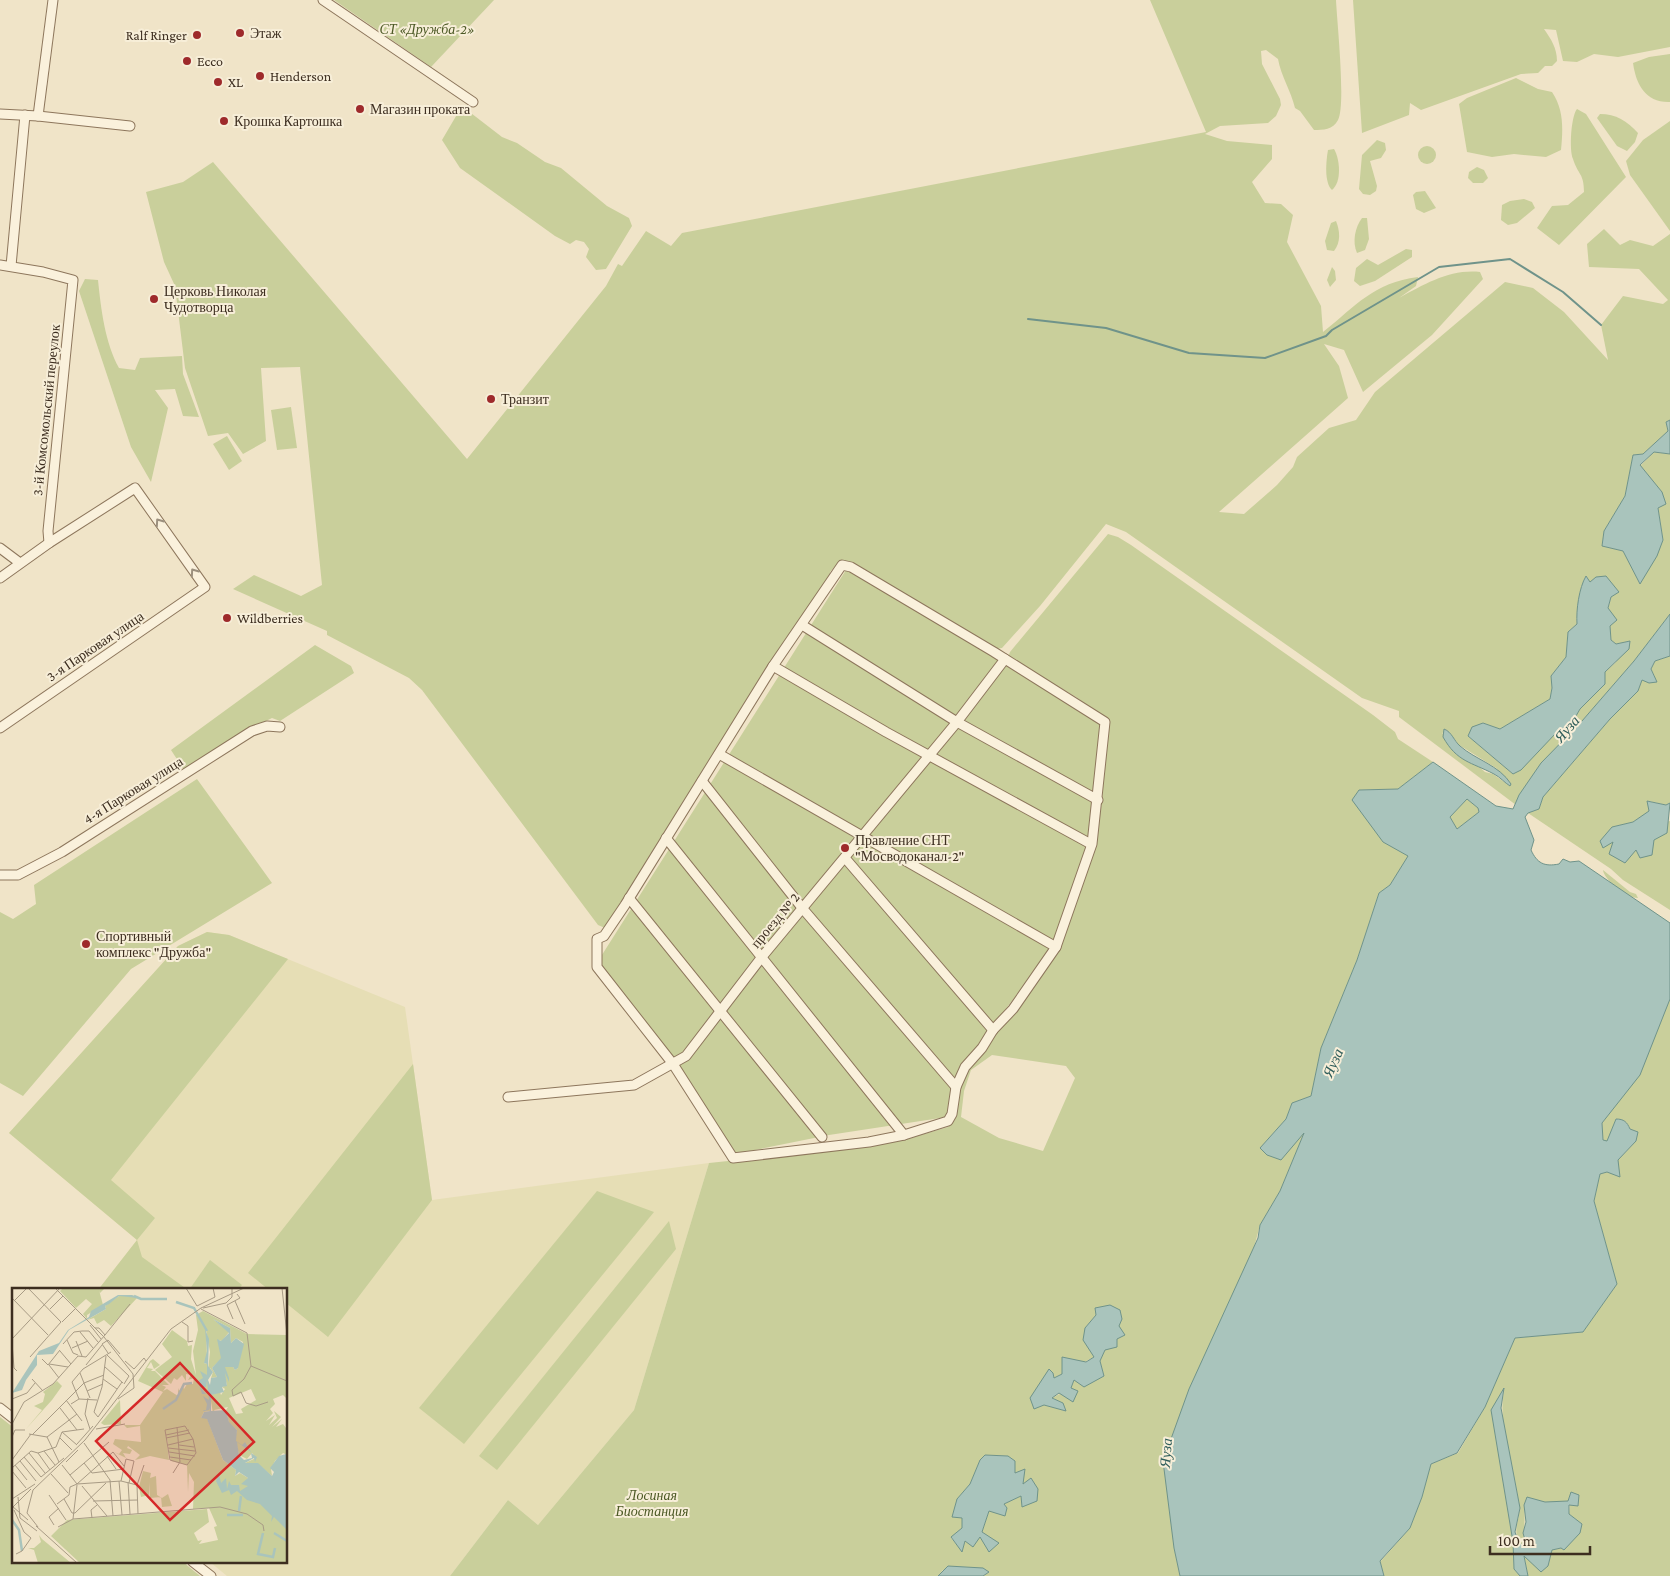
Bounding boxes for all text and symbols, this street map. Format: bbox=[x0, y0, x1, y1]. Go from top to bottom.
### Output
park label: СТ «Дружба-2» bbox=[380, 21, 474, 37]
place label: Этаж bbox=[250, 25, 282, 41]
place label: Ralf Ringer bbox=[126, 27, 187, 43]
marker: Этаж bbox=[234, 27, 246, 39]
marker: Ralf Ringer bbox=[191, 29, 203, 41]
place label: Ecco bbox=[197, 53, 223, 69]
marker: Ecco bbox=[181, 55, 193, 67]
place label: Henderson bbox=[270, 68, 332, 84]
marker: Henderson bbox=[254, 70, 266, 82]
place label: XL bbox=[228, 74, 243, 90]
marker: XL bbox=[212, 76, 224, 88]
place label: Магазин проката bbox=[370, 101, 471, 117]
marker: Магазин проката bbox=[354, 103, 366, 115]
place label: Крошка Картошка bbox=[234, 113, 343, 129]
marker: Крошка Картошка bbox=[218, 115, 230, 127]
place label: Церковь Николая Чудотворца bbox=[164, 283, 267, 315]
marker: Церковь Николая Чудотворца bbox=[148, 293, 160, 305]
street label: 3-й Комсомольский переулок bbox=[29, 323, 63, 497]
place label: Транзит bbox=[501, 391, 549, 407]
marker: Транзит bbox=[485, 393, 497, 405]
one-way arrow bbox=[156, 518, 165, 528]
one-way arrow bbox=[191, 568, 200, 577]
street label: 3-я Парковая улица bbox=[43, 607, 147, 684]
place label: Wildberries bbox=[237, 610, 303, 626]
marker: Wildberries bbox=[221, 612, 233, 624]
water label: Яуза bbox=[1551, 713, 1583, 746]
street label: 4-я Парковая улица bbox=[80, 753, 186, 827]
place label: Правление СНТ "Мосводоканал-2" bbox=[855, 832, 964, 864]
marker: Правление СНТ "Мосводоканал-2" bbox=[839, 842, 851, 854]
street label: проезд № 2 bbox=[747, 889, 803, 951]
place label: Спортивный комплекс "Дружба" bbox=[96, 928, 211, 960]
marker: Спортивный комплекс "Дружба" bbox=[80, 938, 92, 950]
water label: Яуза bbox=[1319, 1046, 1346, 1081]
inset map bbox=[12, 1288, 288, 1564]
water label: Яуза bbox=[1157, 1438, 1175, 1469]
park label: Лосиная Биостанция bbox=[614, 1487, 689, 1519]
scale bar bbox=[1490, 1524, 1590, 1556]
text: 100 m bbox=[1498, 1533, 1535, 1549]

